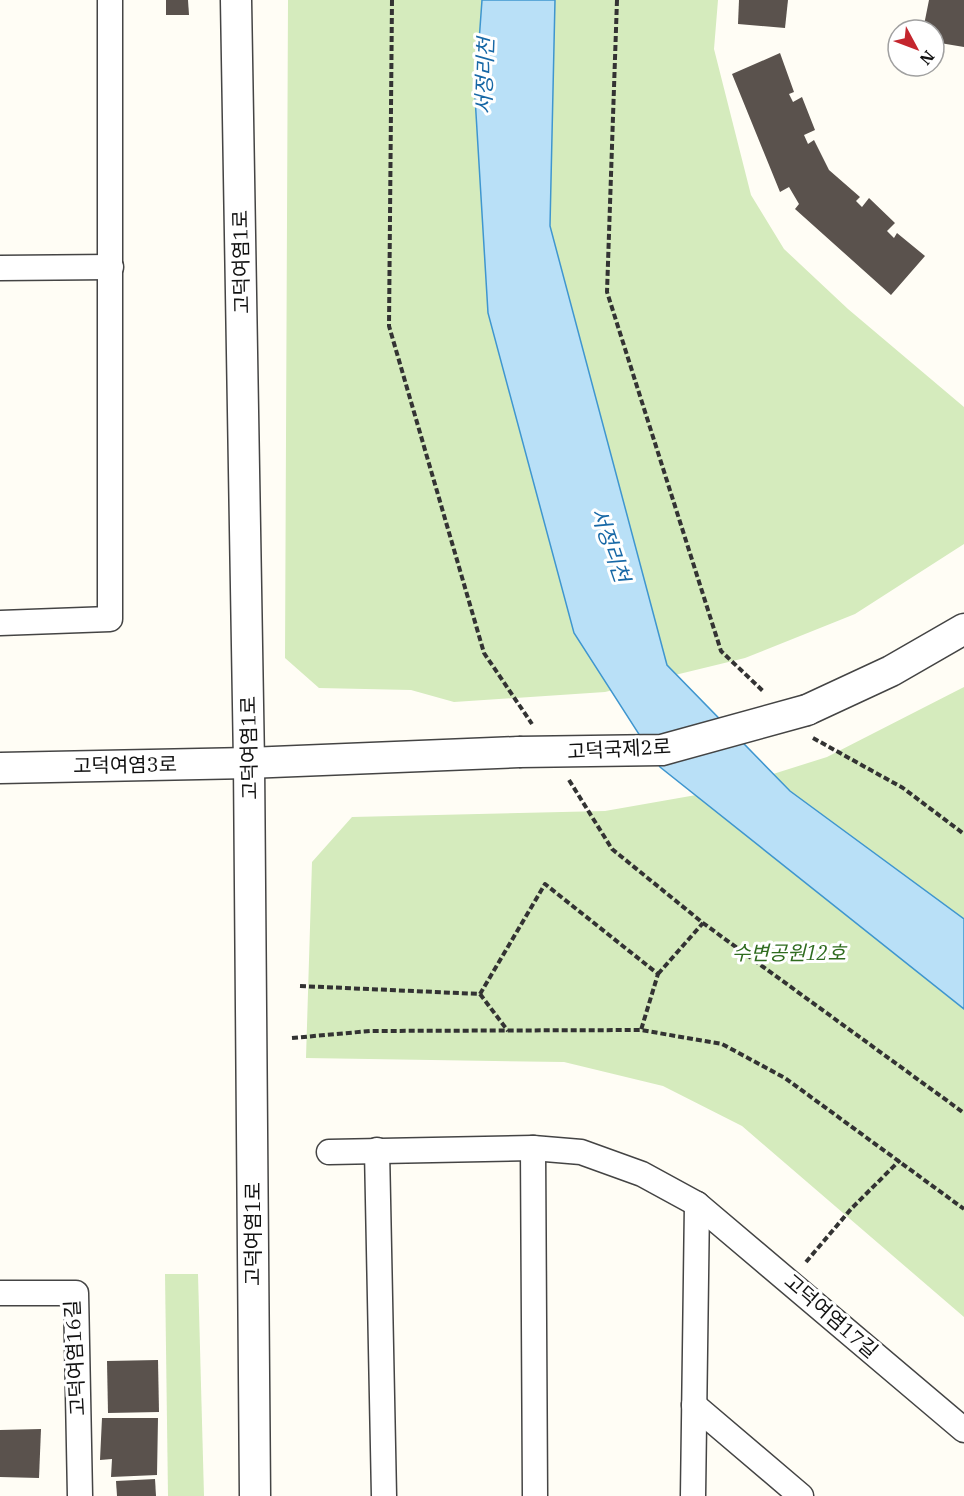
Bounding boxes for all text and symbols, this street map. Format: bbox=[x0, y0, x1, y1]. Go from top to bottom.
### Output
north arrow bbox=[886, 18, 946, 78]
water label: 서정리천 bbox=[469, 34, 499, 115]
text: N bbox=[916, 47, 939, 69]
street label: 고덕여염1로 bbox=[226, 210, 255, 314]
water label: 서정리천 bbox=[585, 504, 638, 588]
street label: 고덕여염1로 bbox=[234, 696, 263, 800]
street label: 고덕국제2로 bbox=[566, 732, 672, 765]
street label: 고덕여염3로 bbox=[73, 750, 177, 779]
park label: 수변공원12호 bbox=[732, 939, 848, 966]
street label: 고덕여염1로 bbox=[239, 1182, 266, 1286]
street label: 고덕여염17길 bbox=[779, 1267, 884, 1364]
street label: 고덕여염16길 bbox=[58, 1299, 91, 1417]

